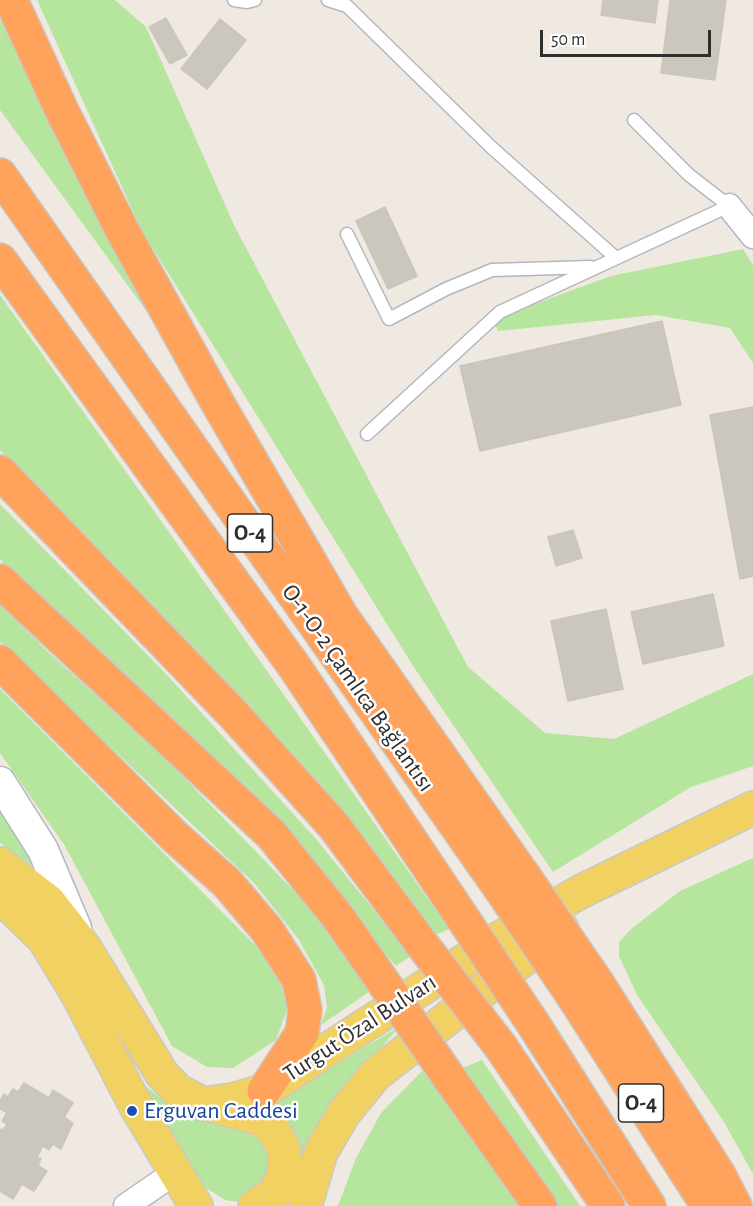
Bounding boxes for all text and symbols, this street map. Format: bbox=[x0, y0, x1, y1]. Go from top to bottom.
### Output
scale bar bbox=[543, 18, 714, 56]
text: 50 m bbox=[551, 31, 585, 49]
road number: O-4 bbox=[228, 514, 272, 552]
street label: O-1-O-2 Çamlıca Bağlantısı bbox=[275, 579, 441, 797]
street label: Turgut Özal Bulvarı bbox=[278, 968, 442, 1088]
road number: O-4 bbox=[618, 1084, 664, 1122]
place label: Erguvan Caddesi bbox=[144, 1097, 298, 1125]
marker: Erguvan Caddesi bbox=[125, 1104, 139, 1118]

